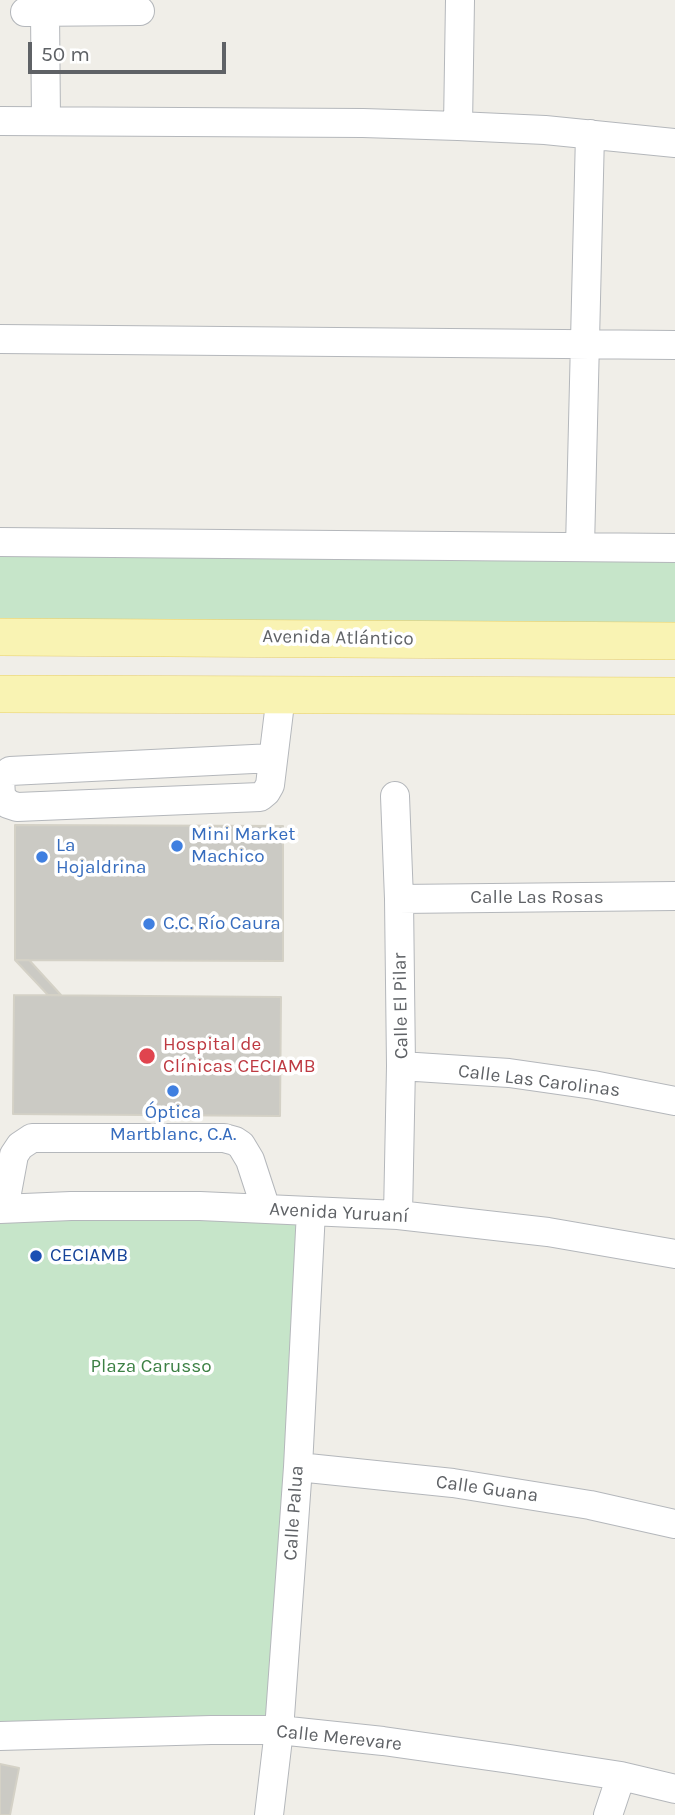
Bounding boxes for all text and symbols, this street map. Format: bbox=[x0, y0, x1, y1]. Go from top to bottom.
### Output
scale bar bbox=[32, 28, 229, 72]
text: 50 m bbox=[41, 42, 90, 66]
street label: Avenida Atlántico bbox=[262, 625, 414, 651]
place label: Mini Market Machico bbox=[191, 824, 295, 868]
place label: La Hojaldrina bbox=[56, 835, 147, 879]
marker: Mini Market Machico bbox=[169, 838, 185, 854]
marker: La Hojaldrina bbox=[34, 849, 50, 865]
street label: Calle Las Rosas bbox=[470, 887, 604, 909]
place label: C.C. Río Caura bbox=[163, 913, 281, 935]
marker: C.C. Río Caura bbox=[141, 916, 157, 932]
street label: Calle El Pilar bbox=[389, 953, 413, 1059]
place label: Hospital de Clínicas CECIAMB bbox=[163, 1034, 316, 1078]
marker: Hospital de Clínicas CECIAMB bbox=[137, 1046, 157, 1066]
street label: Calle Las Carolinas bbox=[457, 1060, 621, 1102]
marker: Óptica Martblanc, C.A. bbox=[165, 1083, 181, 1099]
place label: Óptica Martblanc, C.A. bbox=[110, 1102, 236, 1146]
street label: Avenida Yuruaní bbox=[269, 1198, 409, 1228]
place label: CECIAMB bbox=[50, 1245, 128, 1267]
marker: CECIAMB bbox=[28, 1248, 44, 1264]
park label: Plaza Carusso bbox=[90, 1356, 212, 1378]
street label: Calle Palua bbox=[279, 1465, 309, 1561]
street label: Calle Guana bbox=[434, 1471, 540, 1507]
street label: Calle Merevare bbox=[275, 1720, 403, 1756]

